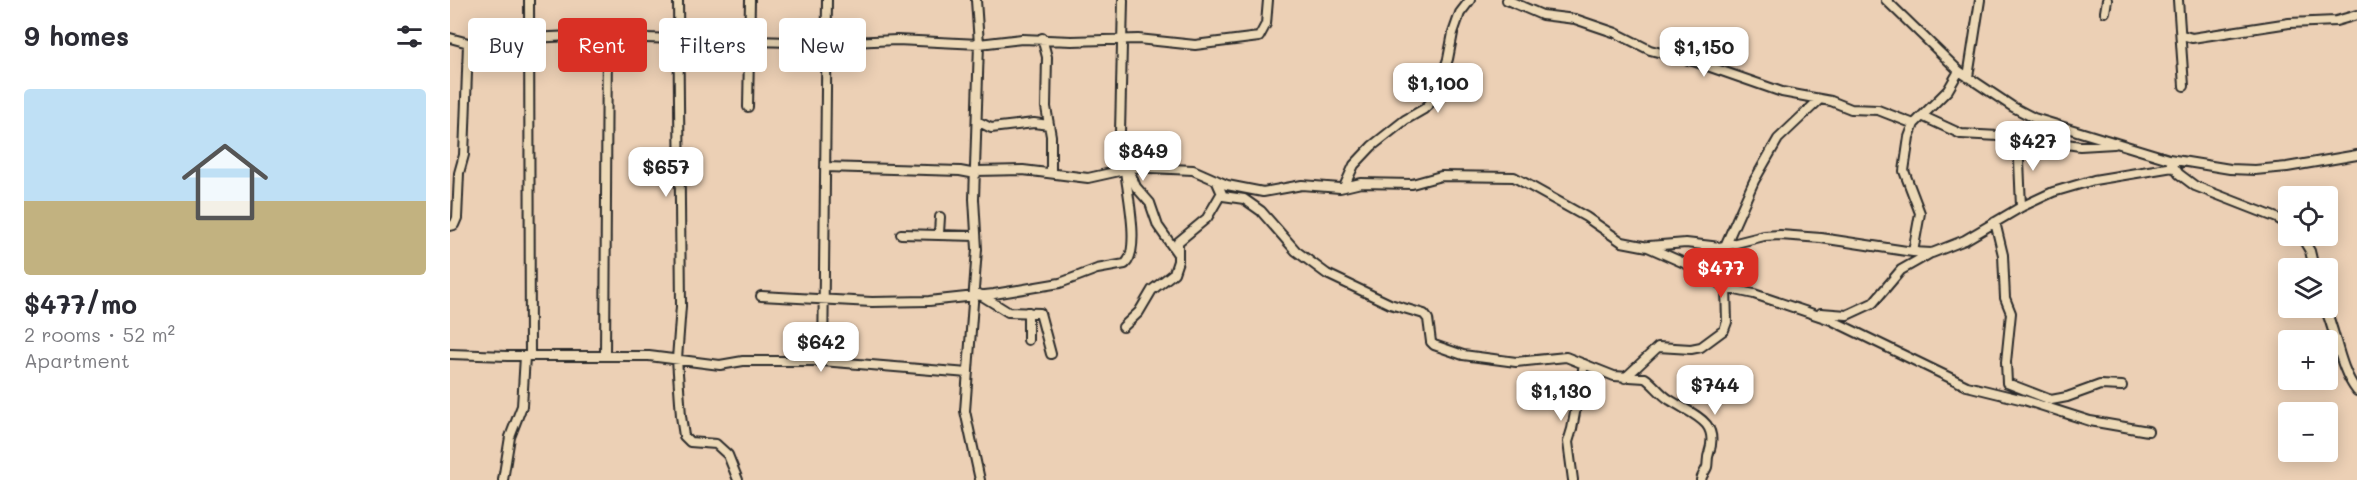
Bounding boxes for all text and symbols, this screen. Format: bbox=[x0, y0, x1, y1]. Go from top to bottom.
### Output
chip: Buy bbox=[468, 18, 546, 72]
chip: Rent bbox=[558, 18, 647, 72]
chip: Filters bbox=[659, 18, 767, 72]
chip: New bbox=[779, 18, 866, 72]
text: 9 homes bbox=[24, 19, 129, 53]
icon: filters bbox=[393, 20, 426, 53]
pin: $1,150 bbox=[1655, 27, 1753, 78]
text: $1,150 bbox=[1674, 33, 1734, 59]
pin: $1,100 bbox=[1389, 63, 1487, 114]
text: $1,100 bbox=[1407, 69, 1469, 95]
pin: $427 bbox=[1997, 121, 2069, 172]
text: $427 bbox=[2009, 127, 2057, 153]
icon: home bbox=[171, 128, 279, 236]
pin: $849 bbox=[1107, 131, 1179, 182]
text: $849 bbox=[1118, 137, 1168, 163]
pin: $657 bbox=[630, 147, 702, 198]
text: $657 bbox=[642, 153, 690, 179]
map controls bbox=[2278, 186, 2338, 462]
button: locate bbox=[2278, 186, 2338, 246]
pin: $477 bbox=[1685, 248, 1757, 299]
text: $477 bbox=[1697, 254, 1745, 280]
button: layers bbox=[2278, 258, 2338, 318]
text: $477/mo bbox=[24, 287, 137, 321]
text: 2 rooms · 52 m² bbox=[24, 321, 175, 347]
pin: $642 bbox=[785, 322, 857, 373]
text: $642 bbox=[797, 328, 845, 354]
button: + bbox=[2278, 330, 2338, 390]
text: Apartment bbox=[24, 347, 130, 373]
pin: $744 bbox=[1679, 365, 1751, 416]
pin: $1,130 bbox=[1512, 371, 1610, 422]
text: $744 bbox=[1691, 371, 1739, 397]
text: $1,130 bbox=[1530, 377, 1592, 403]
button: − bbox=[2278, 402, 2338, 462]

